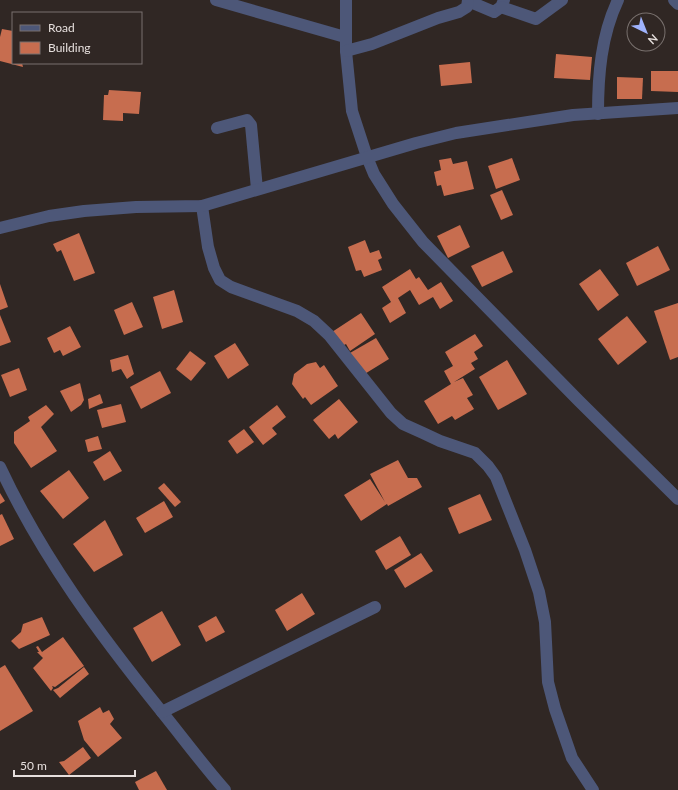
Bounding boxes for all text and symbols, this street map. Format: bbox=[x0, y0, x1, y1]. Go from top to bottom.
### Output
legend bbox=[12, 12, 142, 64]
north arrow bbox=[626, 12, 666, 52]
text: Road bbox=[48, 20, 75, 35]
text: N bbox=[646, 32, 661, 47]
text: Building bbox=[48, 40, 91, 55]
scale bar bbox=[14, 752, 135, 778]
text: 50 m bbox=[20, 758, 47, 773]

